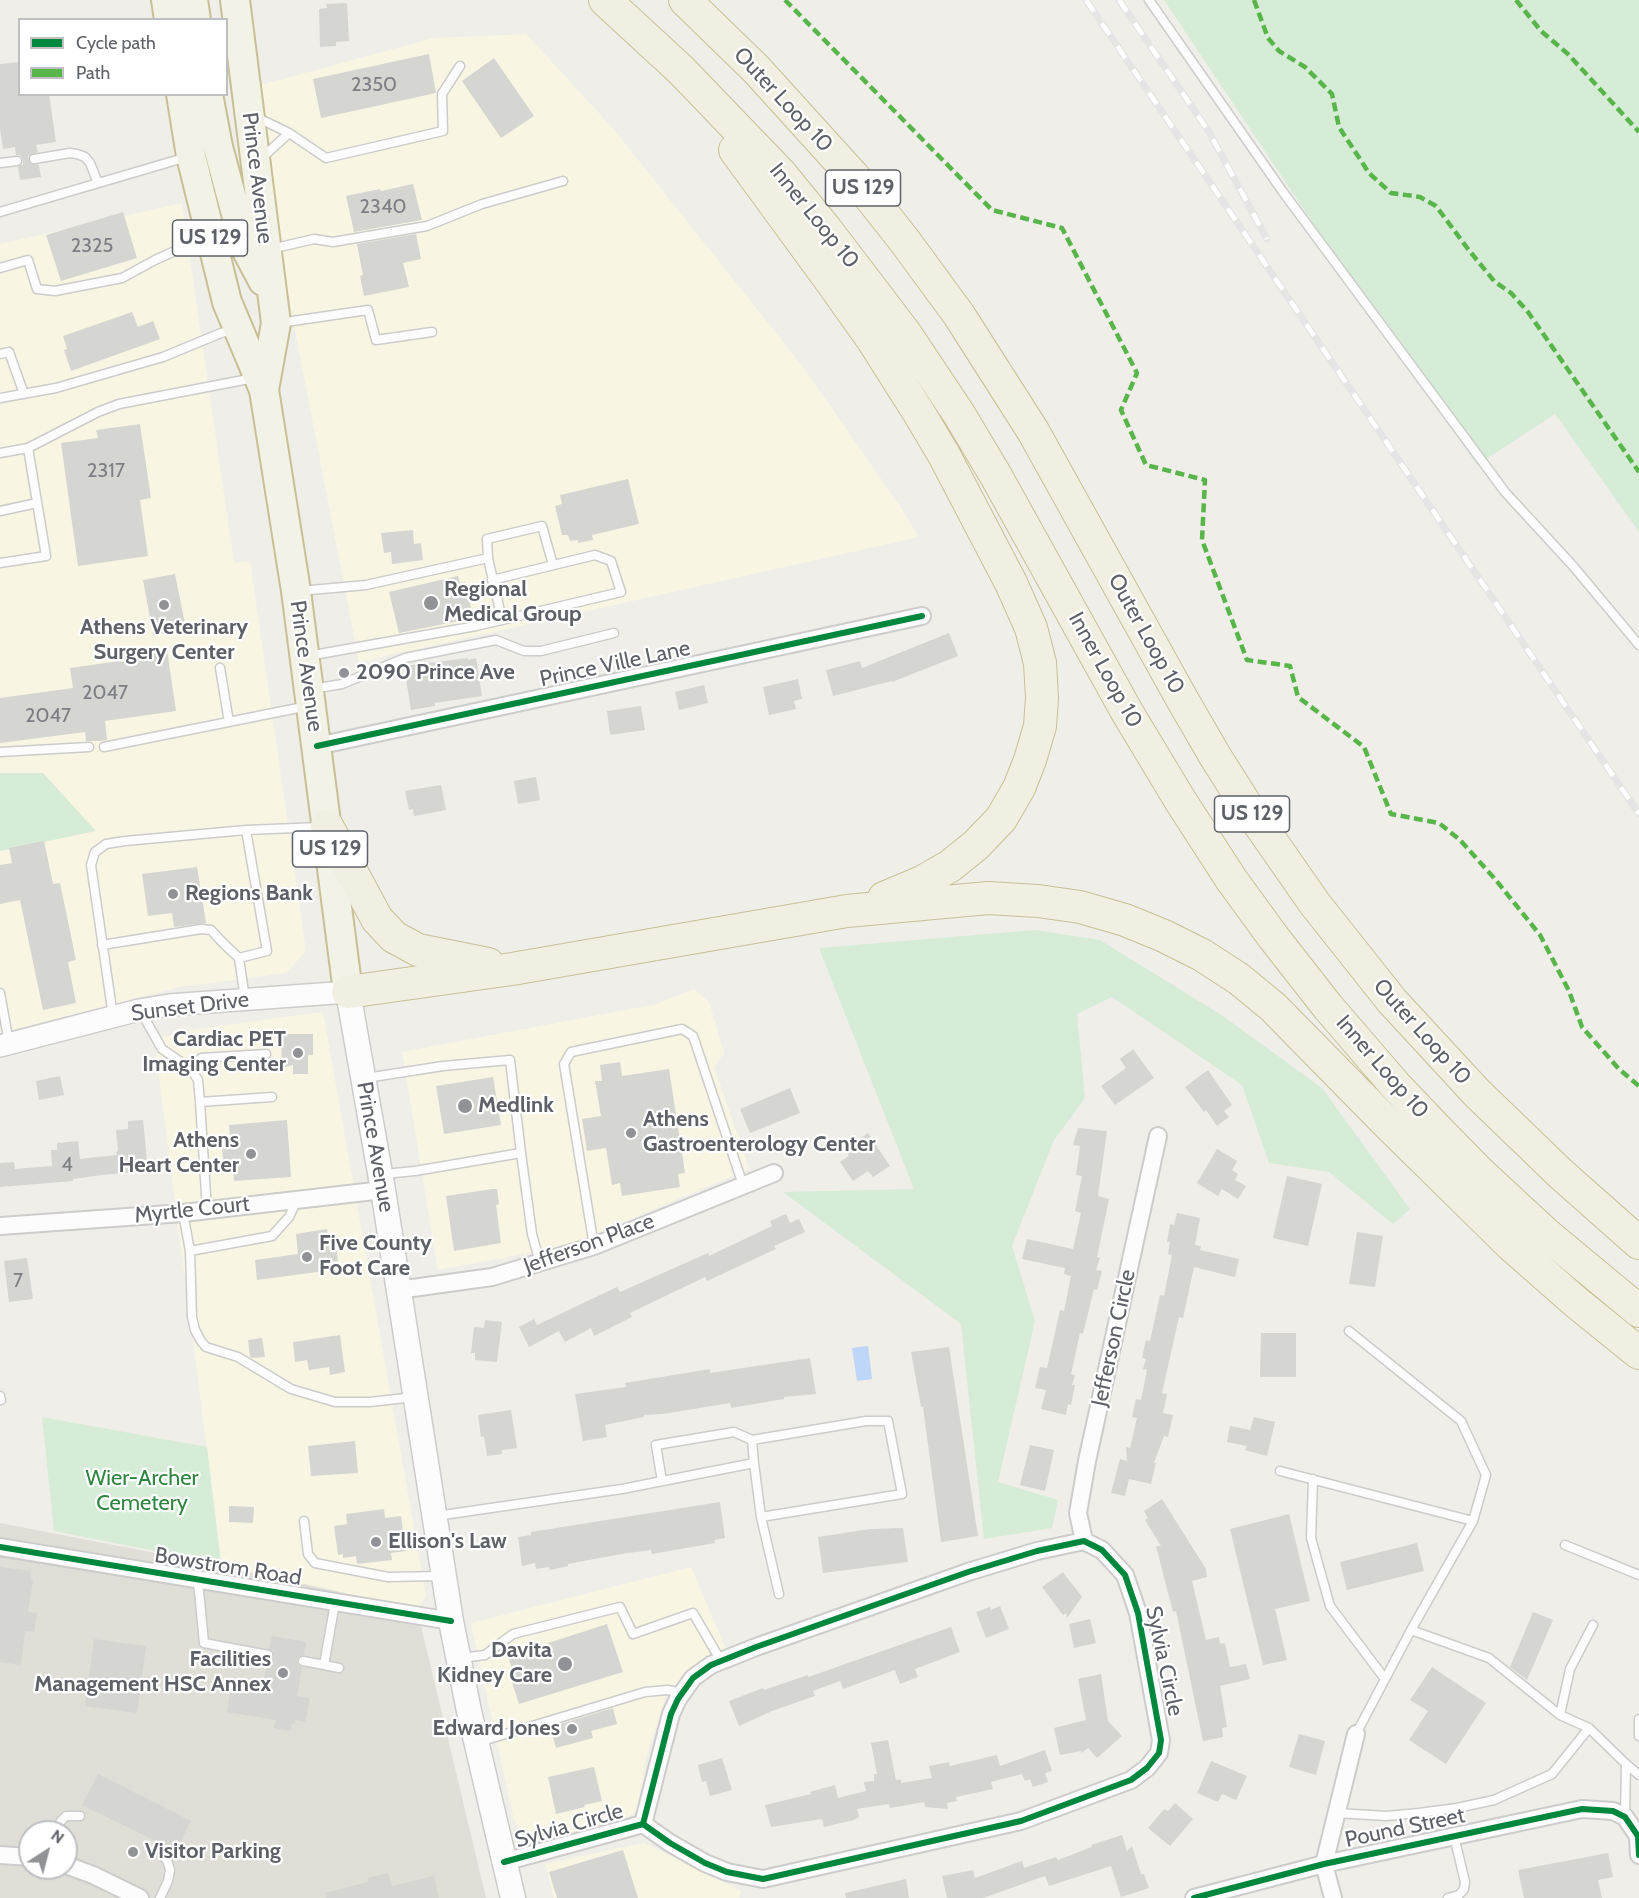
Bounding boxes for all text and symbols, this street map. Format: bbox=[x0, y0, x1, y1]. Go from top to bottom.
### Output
legend bbox=[18, 18, 228, 96]
text: Cycle path bbox=[76, 32, 156, 54]
street label: Outer Loop 10 bbox=[728, 42, 838, 158]
text: Path bbox=[76, 62, 110, 84]
house number: 2350 bbox=[351, 73, 397, 97]
street label: Prince Avenue bbox=[236, 111, 278, 245]
street label: Inner Loop 10 bbox=[763, 158, 865, 274]
road number: US 129 bbox=[826, 170, 900, 206]
house number: 2340 bbox=[360, 195, 406, 219]
road number: US 129 bbox=[172, 220, 248, 256]
house number: 2325 bbox=[71, 234, 113, 258]
house number: 2317 bbox=[87, 459, 125, 483]
street label: Outer Loop 10 bbox=[1102, 569, 1190, 699]
place label: Regional Medical Group bbox=[444, 577, 582, 628]
marker: Regional Medical Group bbox=[422, 594, 440, 612]
marker: Athens Veterinary Surgery Center bbox=[157, 598, 171, 612]
street label: Prince Avenue bbox=[284, 599, 328, 733]
street label: Inner Loop 10 bbox=[1062, 608, 1148, 732]
place label: Athens Veterinary Surgery Center bbox=[80, 615, 248, 666]
street label: Prince Ville Lane bbox=[537, 635, 693, 693]
place label: 2090 Prince Ave bbox=[356, 660, 515, 686]
marker: 2090 Prince Ave bbox=[337, 666, 351, 680]
house number: 2047 bbox=[82, 681, 128, 705]
house number: 2047 bbox=[25, 704, 71, 728]
road number: US 129 bbox=[1214, 796, 1290, 832]
road number: US 129 bbox=[292, 831, 368, 867]
place label: Regions Bank bbox=[185, 881, 313, 907]
marker: Regions Bank bbox=[166, 887, 180, 901]
street label: Outer Loop 10 bbox=[1367, 974, 1477, 1090]
street label: Sunset Drive bbox=[130, 987, 250, 1027]
street label: Inner Loop 10 bbox=[1330, 1010, 1434, 1124]
place label: Cardiac PET Imaging Center bbox=[142, 1027, 286, 1078]
marker: Cardiac PET Imaging Center bbox=[291, 1046, 305, 1060]
street label: Prince Avenue bbox=[351, 1080, 399, 1214]
place label: Medlink bbox=[478, 1093, 554, 1119]
marker: Medlink bbox=[456, 1097, 474, 1115]
place label: Athens Gastroenterology Center bbox=[643, 1107, 876, 1158]
marker: Athens Gastroenterology Center bbox=[624, 1126, 638, 1140]
place label: Athens Heart Center bbox=[119, 1128, 239, 1180]
marker: Athens Heart Center bbox=[244, 1147, 258, 1161]
house number: 4 bbox=[61, 1153, 73, 1177]
street label: Myrtle Court bbox=[133, 1191, 251, 1229]
street label: Jefferson Place bbox=[520, 1208, 658, 1280]
place label: Five County Foot Care bbox=[319, 1231, 432, 1282]
marker: Five County Foot Care bbox=[300, 1250, 314, 1264]
street label: Jefferson Circle bbox=[1087, 1267, 1141, 1409]
house number: 7 bbox=[13, 1269, 23, 1293]
park label: Wier-Archer Cemetery bbox=[86, 1466, 198, 1518]
place label: Ellison's Law bbox=[388, 1529, 507, 1555]
marker: Ellison's Law bbox=[369, 1535, 383, 1549]
street label: Bowstrom Road bbox=[153, 1542, 303, 1592]
street label: Sylvia Circle bbox=[1139, 1604, 1189, 1718]
place label: Davita Kidney Care bbox=[437, 1638, 552, 1690]
place label: Facilities Management HSC Annex bbox=[34, 1647, 271, 1699]
marker: Davita Kidney Care bbox=[556, 1655, 574, 1673]
marker: Facilities Management HSC Annex bbox=[276, 1666, 290, 1680]
place label: Edward Jones bbox=[433, 1716, 560, 1742]
marker: Edward Jones bbox=[565, 1722, 579, 1736]
street label: Sylvia Circle bbox=[512, 1798, 626, 1854]
street label: Pound Street bbox=[1343, 1802, 1467, 1854]
north arrow bbox=[18, 1820, 78, 1880]
text: N bbox=[48, 1826, 68, 1848]
place label: Visitor Parking bbox=[145, 1839, 281, 1865]
marker: Visitor Parking bbox=[126, 1845, 140, 1859]

